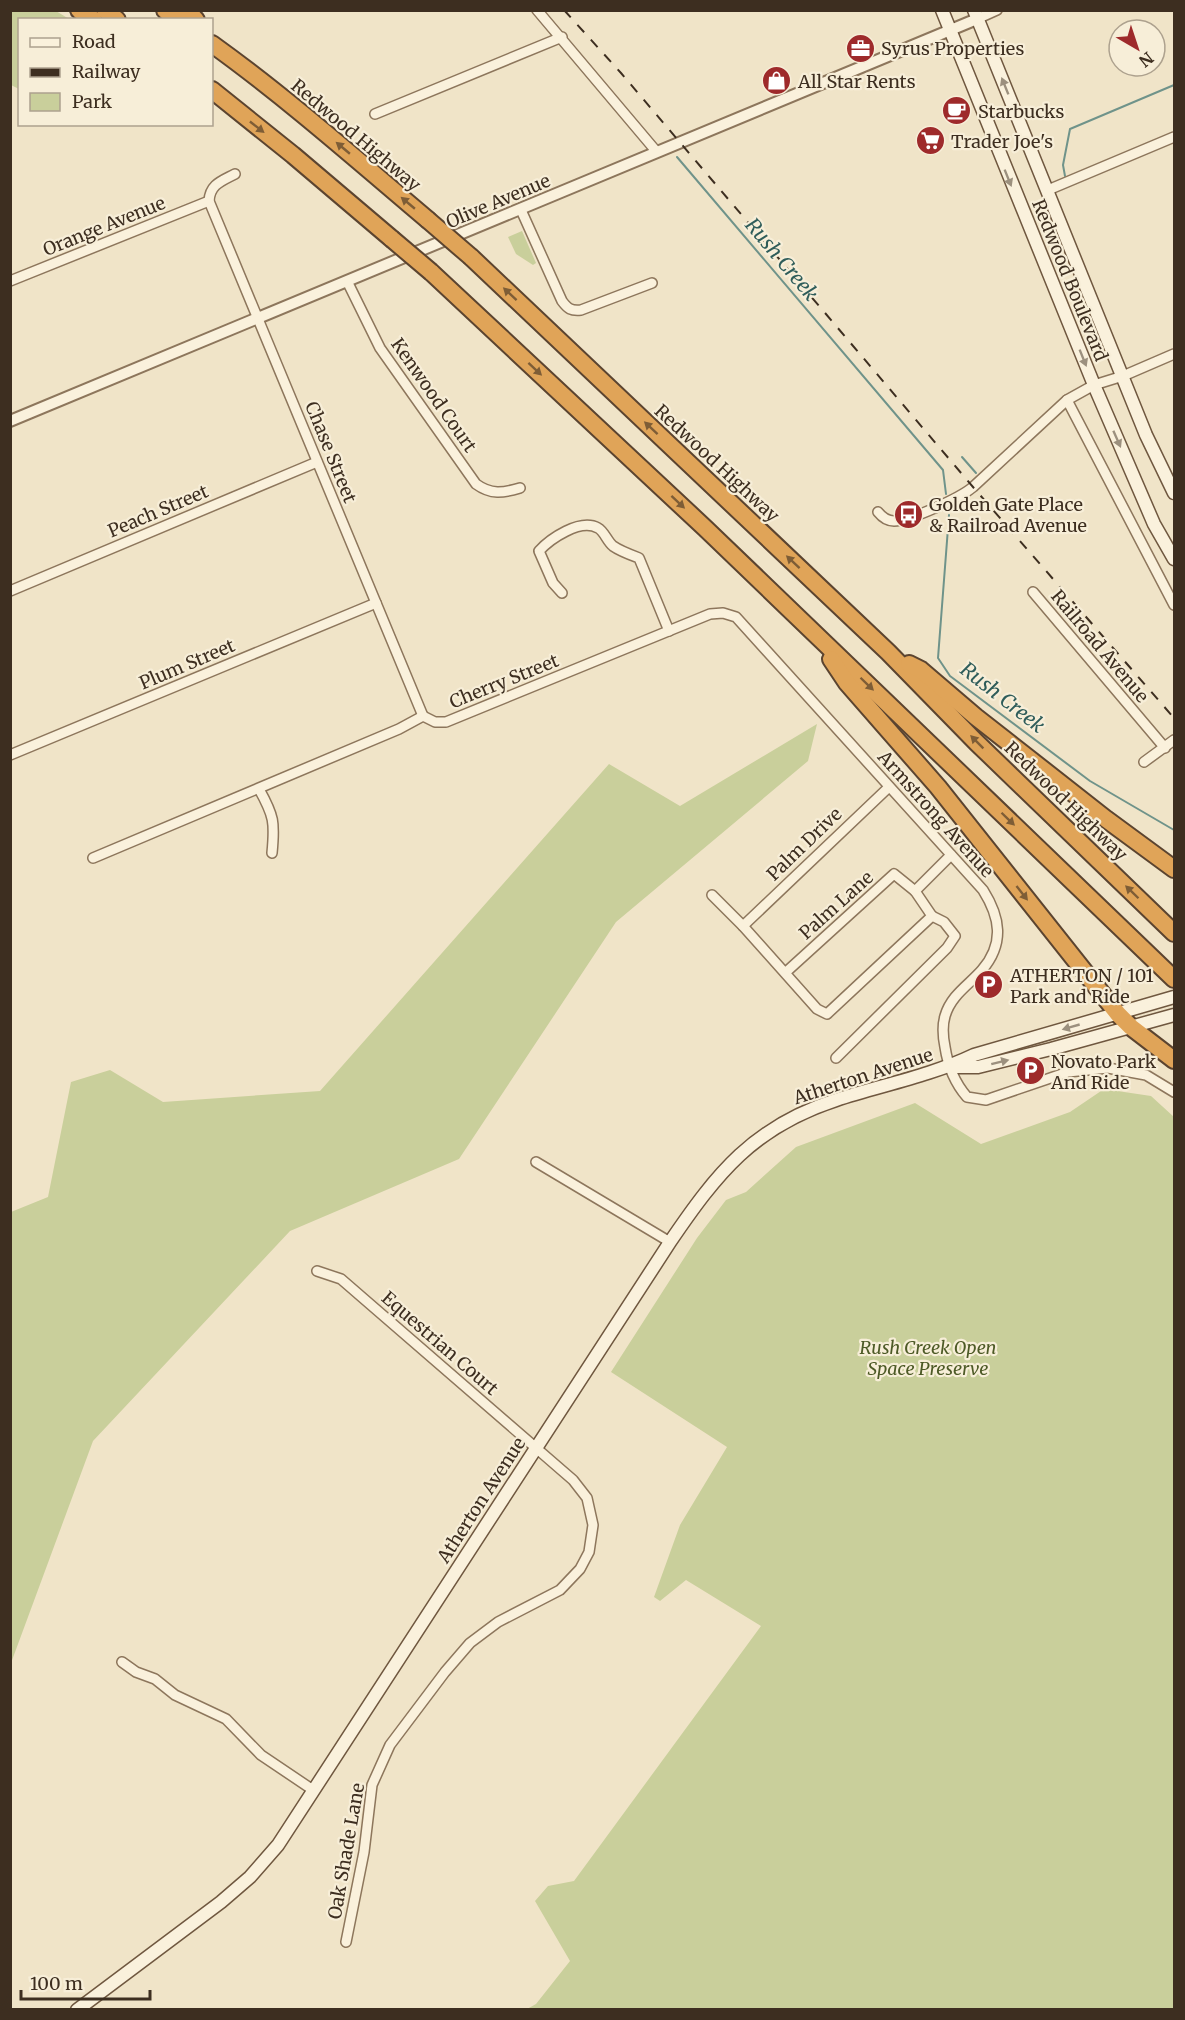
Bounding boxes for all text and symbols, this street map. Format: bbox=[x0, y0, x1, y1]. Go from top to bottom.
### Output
legend bbox=[18, 18, 213, 126]
north arrow bbox=[1107, 18, 1167, 78]
text: Road bbox=[72, 30, 116, 53]
office icon: Syrus Properties bbox=[844, 32, 876, 64]
place label: Syrus Properties bbox=[881, 37, 1024, 60]
text: N bbox=[1135, 48, 1158, 72]
text: Railway bbox=[72, 60, 141, 83]
shop icon: All Star Rents bbox=[761, 65, 793, 97]
place label: All Star Rents bbox=[797, 70, 916, 93]
street label: Redwood Highway bbox=[286, 74, 426, 196]
one-way arrow bbox=[1000, 77, 1009, 95]
text: Park bbox=[72, 90, 113, 113]
cafe icon: Starbucks bbox=[941, 95, 973, 127]
place label: Starbucks bbox=[978, 100, 1064, 123]
one-way arrow bbox=[250, 120, 265, 132]
supermarket icon: Trader Joe's bbox=[914, 125, 946, 157]
place label: Trader Joe's bbox=[951, 130, 1053, 153]
one-way arrow bbox=[336, 142, 351, 155]
street label: Olive Avenue bbox=[442, 169, 554, 233]
one-way arrow bbox=[1004, 169, 1014, 187]
street label: Orange Avenue bbox=[39, 191, 169, 261]
street label: Redwood Boulevard bbox=[1027, 196, 1113, 364]
one-way arrow bbox=[401, 197, 416, 210]
water label: Rush Creek bbox=[740, 213, 824, 306]
one-way arrow bbox=[502, 287, 517, 301]
street label: Kenwood Court bbox=[386, 333, 482, 457]
one-way arrow bbox=[1079, 349, 1088, 367]
one-way arrow bbox=[527, 362, 542, 375]
street label: Chase Street bbox=[300, 398, 362, 506]
street label: Redwood Highway bbox=[650, 399, 785, 527]
one-way arrow bbox=[644, 421, 659, 435]
one-way arrow bbox=[1112, 430, 1122, 448]
street label: Peach Street bbox=[104, 480, 212, 542]
place label: Golden Gate Place & Railroad Avenue bbox=[929, 493, 1087, 537]
one-way arrow bbox=[670, 495, 685, 509]
bus stop icon: Golden Gate Place & Railroad Avenue bbox=[892, 498, 924, 530]
one-way arrow bbox=[786, 556, 801, 569]
street label: Railroad Avenue bbox=[1046, 585, 1154, 707]
street label: Plum Street bbox=[136, 634, 238, 694]
street label: Cherry Street bbox=[446, 649, 562, 713]
water label: Rush Creek bbox=[956, 656, 1050, 738]
one-way arrow bbox=[860, 677, 875, 691]
one-way arrow bbox=[970, 736, 984, 750]
street label: Redwood Highway bbox=[1000, 736, 1133, 866]
street label: Armstrong Avenue bbox=[872, 745, 999, 882]
street label: Palm Drive bbox=[762, 803, 846, 885]
one-way arrow bbox=[1000, 812, 1015, 826]
street label: Palm Lane bbox=[794, 866, 878, 944]
one-way arrow bbox=[1016, 885, 1029, 901]
one-way arrow bbox=[1125, 885, 1140, 899]
place label: ATHERTON / 101 Park and Ride bbox=[1009, 964, 1154, 1008]
parking icon: ATHERTON / 101 Park and Ride bbox=[973, 969, 1005, 1001]
one-way arrow bbox=[1062, 1023, 1080, 1033]
street label: Atherton Avenue bbox=[789, 1043, 936, 1110]
place label: Novato Park And Ride bbox=[1050, 1050, 1157, 1094]
parking icon: Novato Park And Ride bbox=[1014, 1055, 1046, 1087]
one-way arrow bbox=[991, 1056, 1009, 1066]
street label: Equestrian Court bbox=[377, 1286, 503, 1400]
park label: Rush Creek Open Space Preserve bbox=[859, 1336, 997, 1380]
street label: Atherton Avenue bbox=[431, 1433, 530, 1568]
street label: Oak Shade Lane bbox=[323, 1781, 369, 1921]
scale bar bbox=[21, 1963, 150, 2001]
text: 100 m bbox=[30, 1972, 83, 1995]

